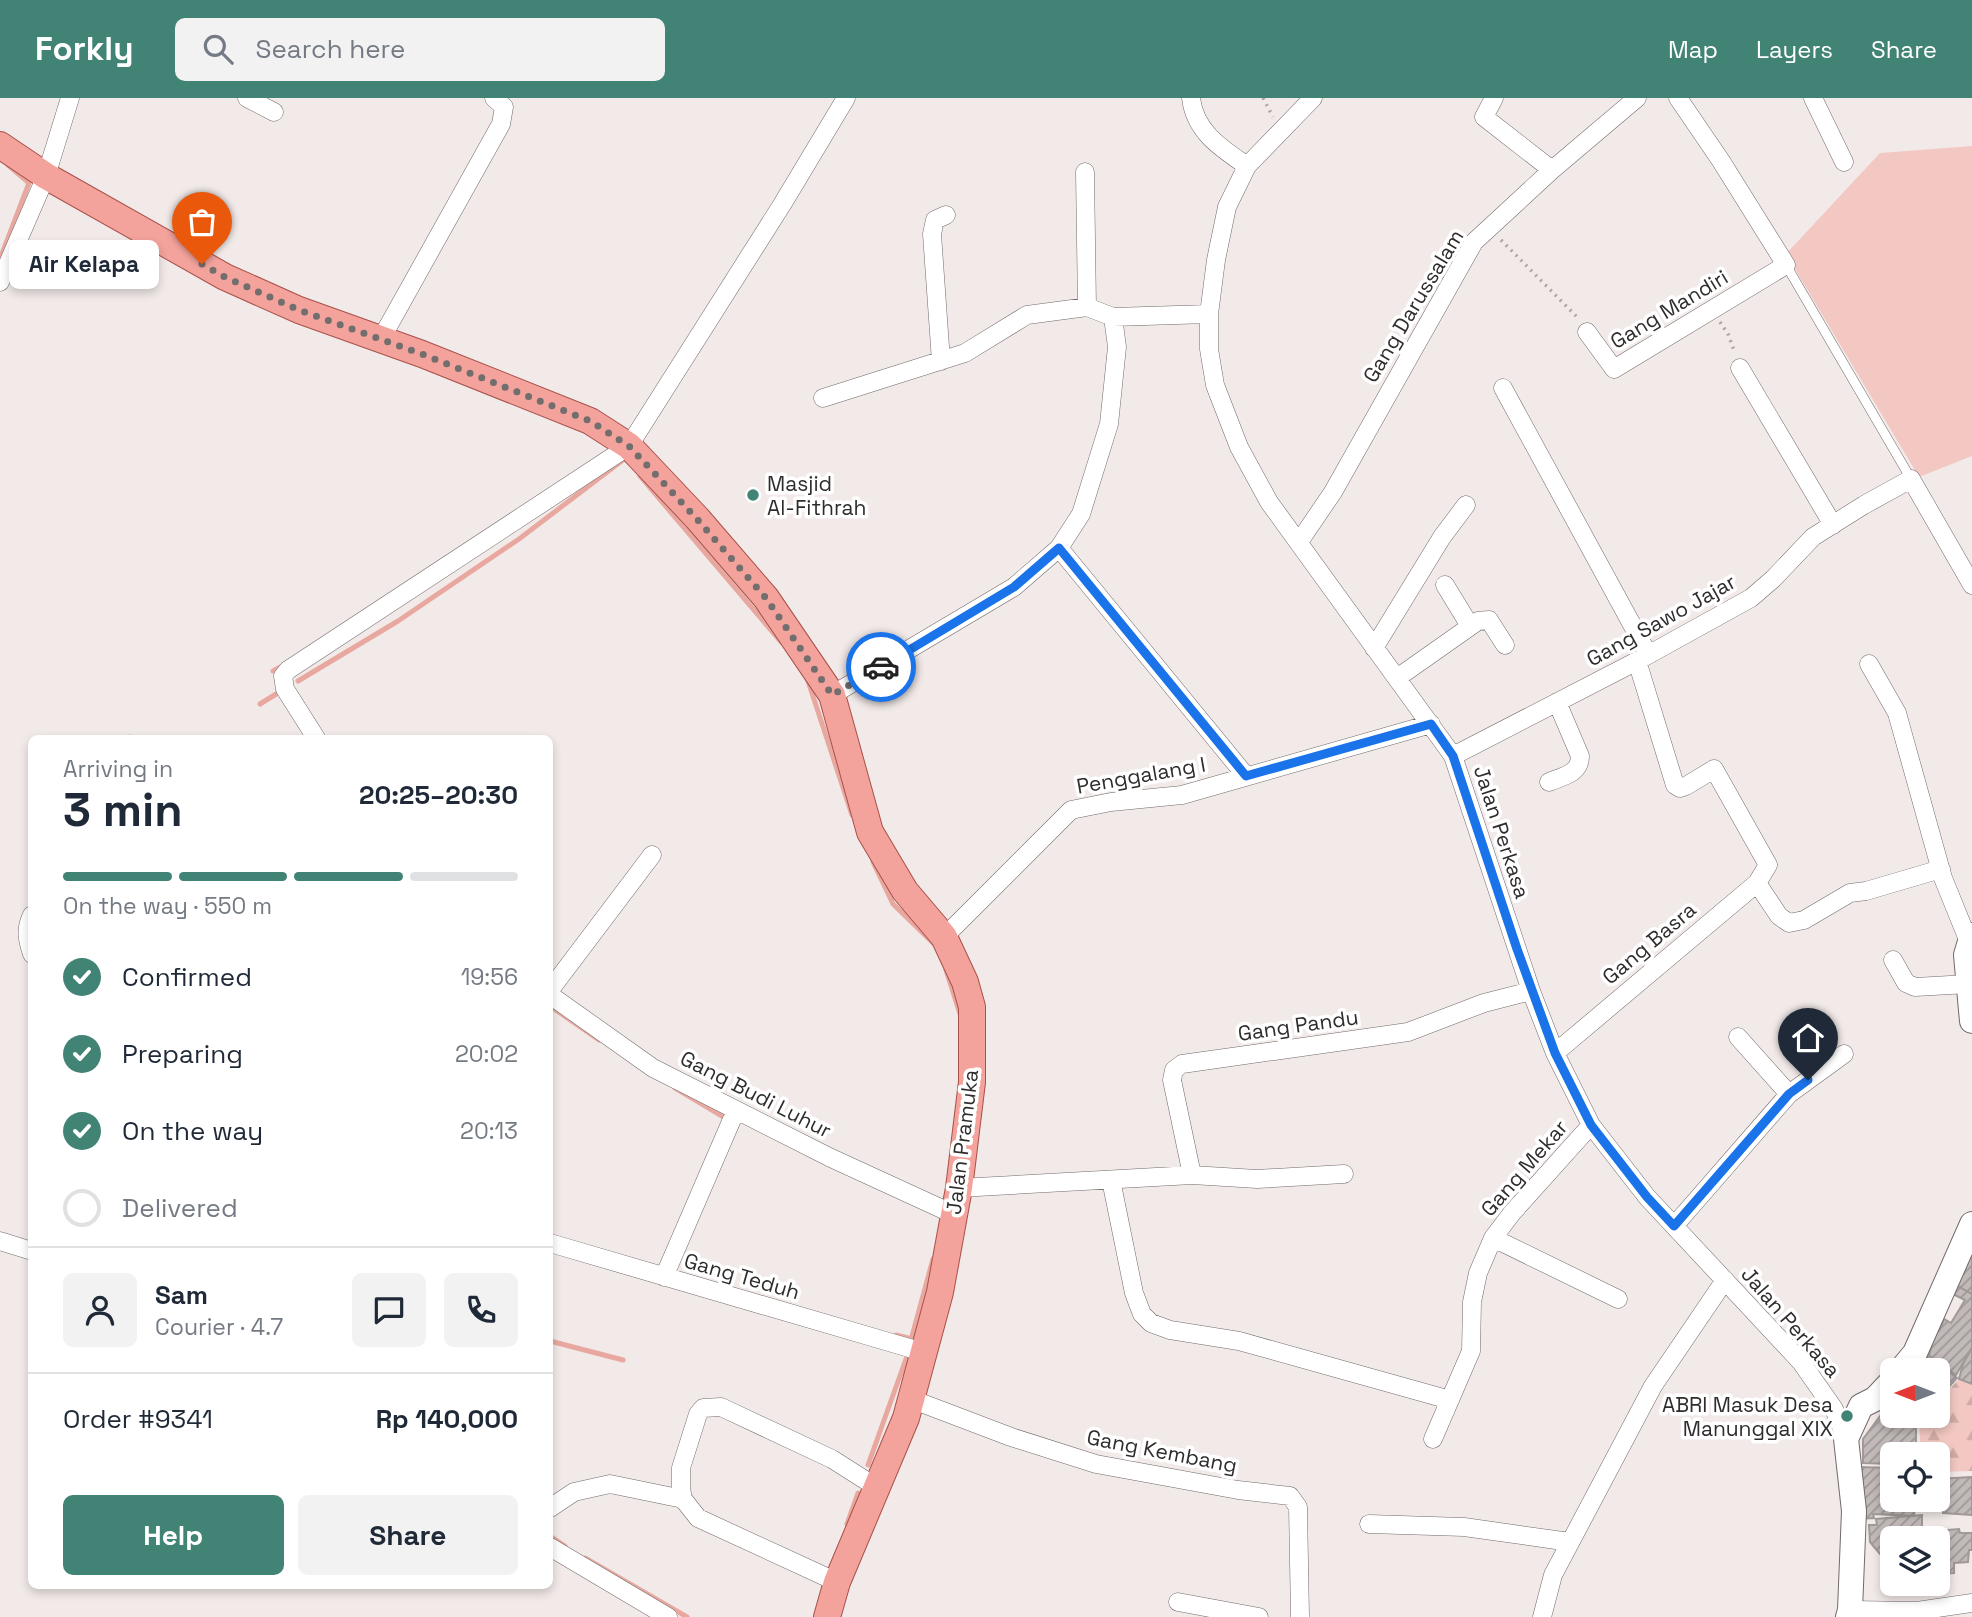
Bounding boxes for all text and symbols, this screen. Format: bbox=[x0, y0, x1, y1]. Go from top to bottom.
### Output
search box bbox=[175, 18, 665, 81]
text: Forkly bbox=[35, 28, 133, 70]
icon: search bbox=[199, 30, 237, 68]
text: Search here bbox=[255, 32, 405, 66]
text: Map bbox=[1668, 34, 1718, 65]
text: Layers bbox=[1756, 34, 1833, 65]
text: Share bbox=[1871, 34, 1937, 65]
pin bbox=[172, 192, 232, 264]
icon: bag bbox=[183, 203, 221, 241]
street label: Gang Darussalam bbox=[1357, 225, 1469, 387]
callout: Air Kelapa bbox=[10, 240, 160, 288]
text: Air Kelapa bbox=[29, 249, 139, 279]
street label: Gang Mandiri bbox=[1605, 263, 1733, 355]
place label: Masjid Al-Fithrah bbox=[767, 470, 866, 521]
marker: Masjid Al-Fithrah bbox=[745, 487, 761, 503]
street label: Gang Sawo Jajar bbox=[1582, 568, 1740, 672]
courier bbox=[846, 632, 916, 702]
icon: car bbox=[862, 648, 900, 686]
street label: Penggalang I bbox=[1074, 750, 1208, 800]
text: Arriving in bbox=[63, 754, 173, 784]
street label: Jalan Perkasa bbox=[1468, 762, 1536, 902]
text: 20:25–20:30 bbox=[359, 778, 518, 812]
text: 3 min bbox=[63, 781, 183, 839]
text: On the way · 550 m bbox=[63, 891, 272, 921]
street label: Gang Basra bbox=[1597, 896, 1701, 990]
icon: check bbox=[63, 958, 101, 996]
text: Confirmed bbox=[122, 960, 252, 994]
text: 19:56 bbox=[461, 962, 518, 992]
street label: Gang Pandu bbox=[1236, 1003, 1360, 1047]
pin bbox=[1778, 1008, 1838, 1080]
icon: home bbox=[1789, 1019, 1827, 1057]
icon: check bbox=[63, 1035, 101, 1073]
text: Preparing bbox=[122, 1037, 243, 1071]
text: 20:02 bbox=[455, 1039, 518, 1069]
street label: Gang Budi Luhur bbox=[676, 1044, 836, 1144]
street label: Jalan Pramuka bbox=[940, 1068, 984, 1216]
icon: check bbox=[63, 1112, 101, 1150]
text: On the way bbox=[122, 1114, 263, 1148]
street label: Gang Mekar bbox=[1475, 1114, 1573, 1222]
text: 20:13 bbox=[460, 1116, 518, 1146]
text: Delivered bbox=[122, 1191, 238, 1225]
street label: Gang Teduh bbox=[681, 1247, 803, 1305]
street label: Jalan Perkasa bbox=[1735, 1261, 1847, 1383]
button: person bbox=[63, 1273, 137, 1347]
button: chat bbox=[352, 1273, 426, 1347]
button: phone bbox=[444, 1273, 518, 1347]
text: Sam bbox=[155, 1278, 208, 1312]
text: Courier · 4.7 bbox=[155, 1312, 283, 1342]
north arrow bbox=[1880, 1358, 1950, 1428]
map controls bbox=[1880, 1358, 1950, 1596]
place label: ABRI Masuk Desa Manunggal XIX bbox=[1662, 1391, 1833, 1442]
text: Order #9341 bbox=[63, 1402, 213, 1436]
text: Rp 140,000 bbox=[376, 1402, 518, 1436]
marker: ABRI Masuk Desa Manunggal XIX bbox=[1839, 1408, 1855, 1424]
street label: Gang Kembang bbox=[1085, 1423, 1239, 1479]
button: locate bbox=[1880, 1442, 1950, 1512]
button: Help bbox=[63, 1495, 284, 1575]
button: Share bbox=[298, 1495, 518, 1575]
button: layers bbox=[1880, 1526, 1950, 1596]

